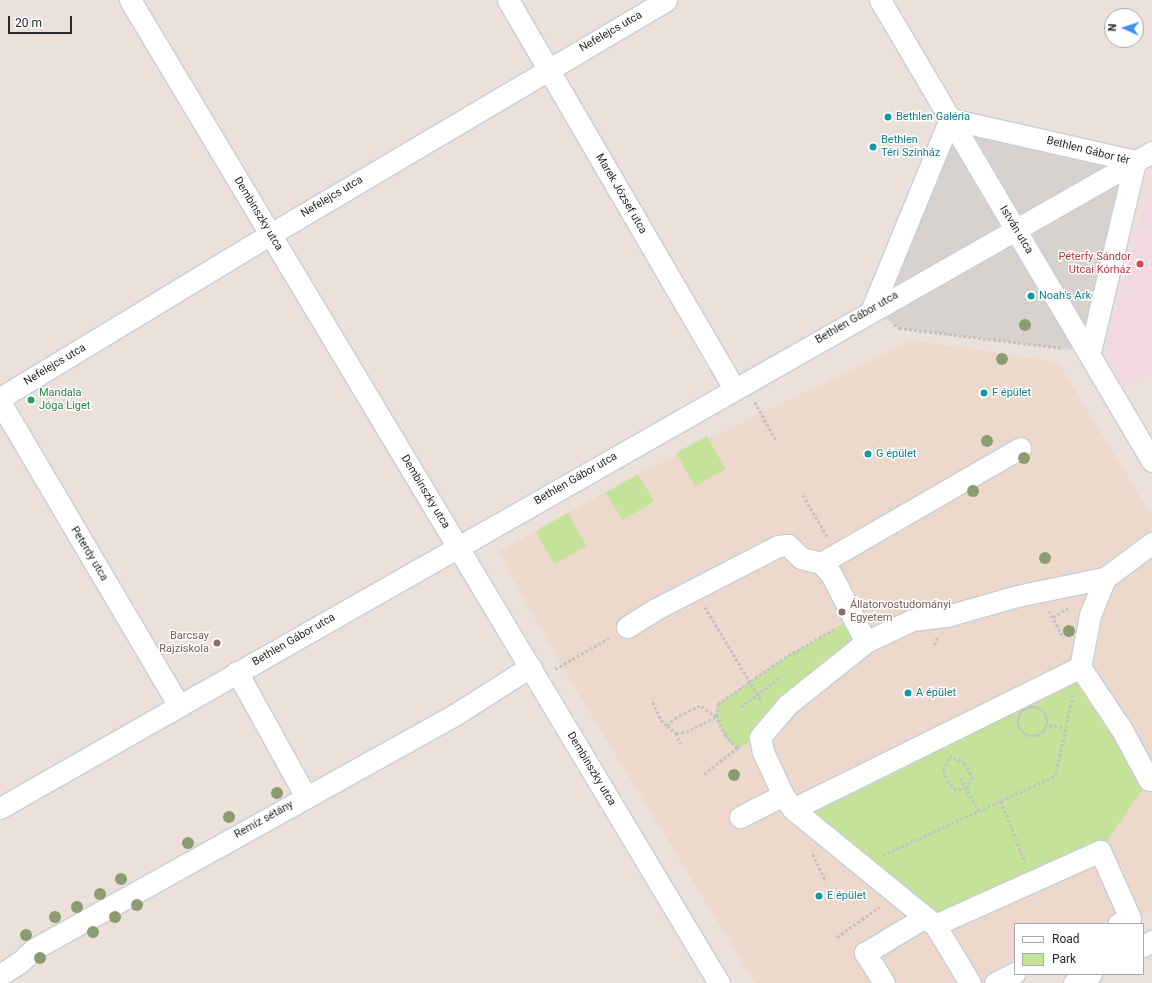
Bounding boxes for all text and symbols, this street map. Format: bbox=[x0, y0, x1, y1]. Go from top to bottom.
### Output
scale bar bbox=[10, 8, 74, 34]
north arrow bbox=[1104, 8, 1144, 48]
street label: Nefelejcs utca bbox=[577, 9, 645, 55]
text: 20 m bbox=[15, 16, 42, 30]
text: N bbox=[1106, 23, 1119, 32]
place label: Bethlen Galéria bbox=[896, 110, 970, 124]
marker: Bethlen Galéria bbox=[883, 112, 893, 122]
place label: Bethlen Téri Színház bbox=[881, 134, 940, 160]
street label: Bethlen Gábor tér bbox=[1045, 134, 1131, 168]
marker: Bethlen Téri Színház bbox=[868, 142, 878, 152]
street label: Marek József utca bbox=[593, 151, 649, 237]
street label: Nefelejcs utca bbox=[299, 173, 365, 221]
street label: Dembinszky utca bbox=[231, 175, 285, 253]
street label: István utca bbox=[997, 204, 1035, 256]
place label: Péterfy Sándor Utcai Kórház bbox=[1059, 251, 1131, 277]
marker: Péterfy Sándor Utcai Kórház bbox=[1134, 258, 1146, 270]
street label: Bethlen Gábor utca bbox=[813, 289, 901, 347]
place label: Noah's Ark bbox=[1039, 289, 1091, 303]
marker: Noah's Ark bbox=[1026, 291, 1036, 301]
street label: Nefelejcs utca bbox=[22, 341, 88, 389]
place label: F épület bbox=[992, 386, 1031, 400]
place label: Mandala Jóga Liget bbox=[39, 387, 90, 413]
marker: F épület bbox=[979, 388, 989, 398]
marker: Mandala Jóga Liget bbox=[26, 395, 36, 405]
place label: G épület bbox=[876, 447, 916, 461]
marker: G épület bbox=[863, 449, 873, 459]
street label: Bethlen Gábor utca bbox=[532, 450, 620, 508]
street label: Dembinszky utca bbox=[398, 453, 452, 531]
street label: Peterdy utca bbox=[68, 524, 110, 584]
place label: Állatorvostudományi Egyetem bbox=[850, 599, 951, 625]
marker: Állatorvostudományi Egyetem bbox=[837, 607, 847, 617]
street label: Bethlen Gábor utca bbox=[250, 611, 338, 669]
place label: Barcsay Rajziskola bbox=[159, 630, 209, 656]
marker: Barcsay Rajziskola bbox=[212, 638, 222, 648]
place label: A épület bbox=[916, 686, 956, 700]
marker: A épület bbox=[903, 688, 913, 698]
street label: Dembinszky utca bbox=[564, 730, 618, 808]
street label: Remíz sétány bbox=[232, 798, 296, 842]
place label: E épület bbox=[827, 889, 866, 903]
marker: E épület bbox=[814, 891, 824, 901]
legend bbox=[1014, 923, 1144, 975]
text: Road bbox=[1052, 932, 1080, 946]
text: Park bbox=[1052, 952, 1076, 966]

